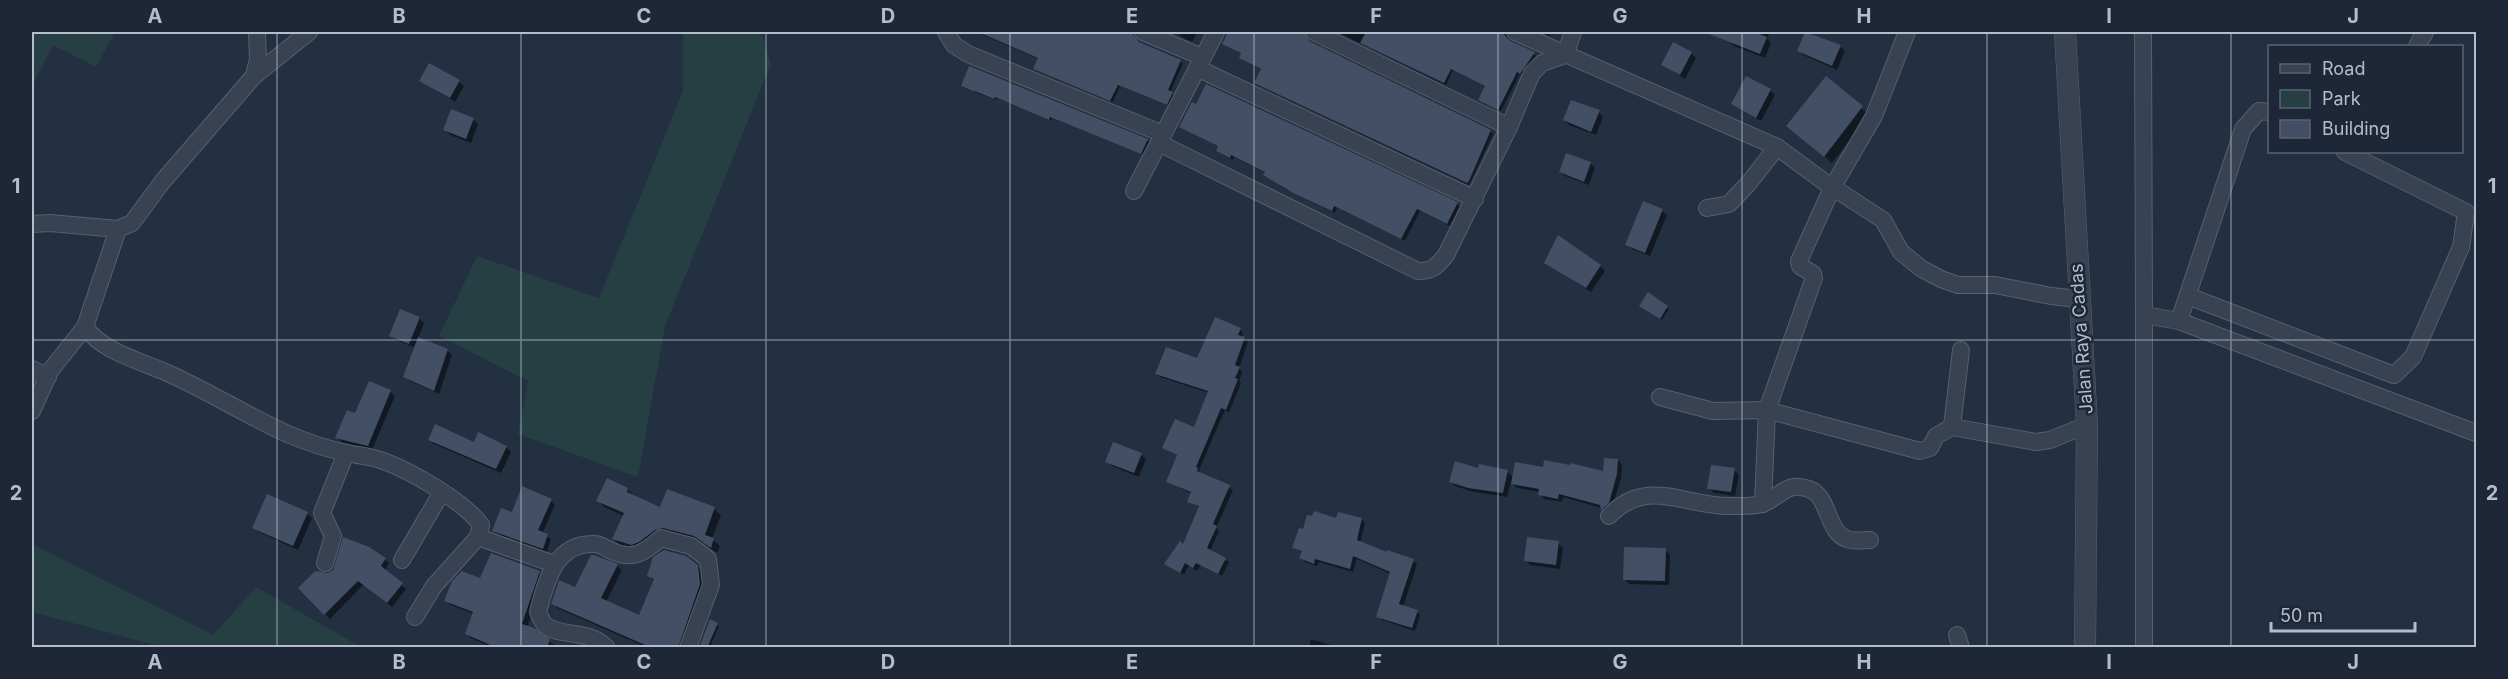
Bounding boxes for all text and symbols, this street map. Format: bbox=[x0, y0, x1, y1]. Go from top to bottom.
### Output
text: A bbox=[148, 4, 163, 28]
text: B bbox=[392, 4, 406, 28]
text: C bbox=[637, 4, 651, 28]
text: D bbox=[881, 4, 895, 28]
text: E bbox=[1126, 4, 1138, 28]
text: F bbox=[1370, 4, 1382, 28]
text: G bbox=[1612, 4, 1628, 28]
text: H bbox=[1857, 4, 1871, 28]
text: I bbox=[2106, 4, 2112, 28]
text: J bbox=[2347, 4, 2359, 28]
legend bbox=[2268, 45, 2463, 153]
text: Road bbox=[2322, 58, 2365, 79]
text: Park bbox=[2322, 88, 2361, 109]
text: Building bbox=[2322, 118, 2390, 139]
text: 1 bbox=[12, 174, 20, 198]
text: 1 bbox=[2488, 174, 2496, 198]
street label: Jalan Raya Cadas bbox=[2065, 263, 2097, 415]
text: 2 bbox=[10, 481, 22, 505]
text: 2 bbox=[2486, 481, 2498, 505]
scale bar bbox=[2271, 595, 2415, 633]
text: 50 m bbox=[2280, 605, 2323, 626]
text: A bbox=[148, 650, 163, 674]
text: B bbox=[392, 650, 406, 674]
text: C bbox=[637, 650, 651, 674]
text: D bbox=[881, 650, 895, 674]
text: E bbox=[1126, 650, 1138, 674]
text: F bbox=[1370, 650, 1382, 674]
text: G bbox=[1612, 650, 1628, 674]
text: H bbox=[1857, 650, 1871, 674]
text: I bbox=[2106, 650, 2112, 674]
text: J bbox=[2347, 650, 2359, 674]

